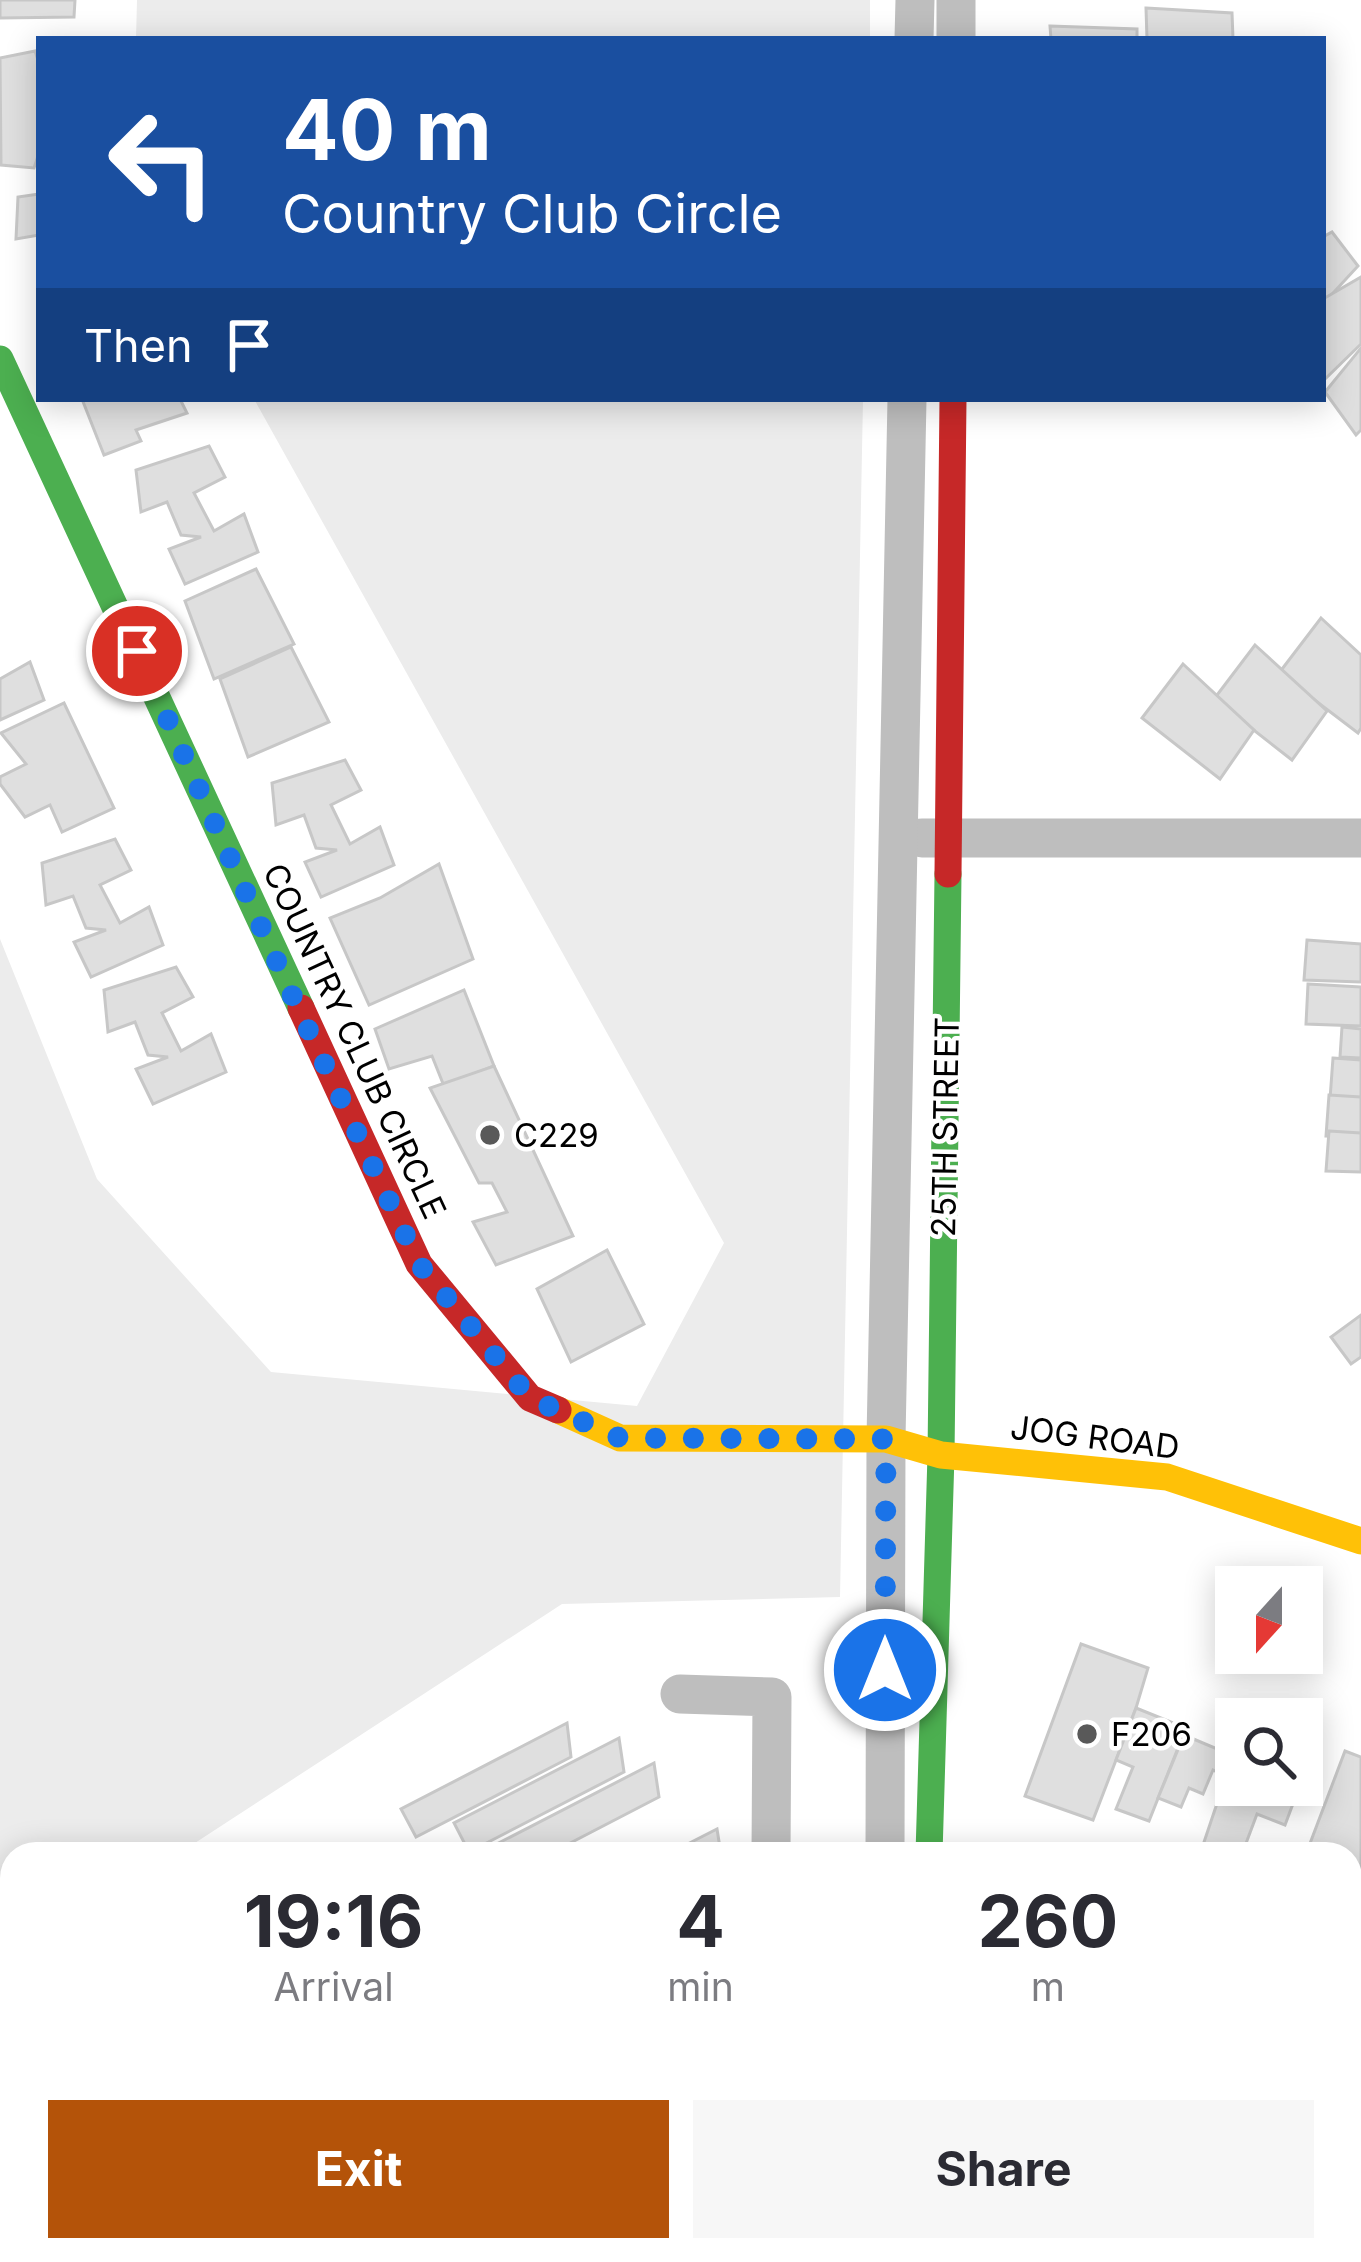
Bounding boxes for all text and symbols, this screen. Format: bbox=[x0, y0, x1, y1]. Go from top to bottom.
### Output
text: 40 m bbox=[282, 79, 492, 180]
icon: left bbox=[84, 84, 240, 240]
text: Country Club Circle bbox=[282, 181, 782, 246]
icon: arrive bbox=[216, 312, 282, 378]
text: Then bbox=[84, 318, 192, 373]
pin bbox=[86, 600, 188, 702]
icon: arrive bbox=[104, 618, 170, 684]
street label: COUNTRY CLUB CIRCLE bbox=[255, 857, 455, 1225]
street label: 25TH STREET bbox=[923, 1017, 967, 1237]
place label: C229 bbox=[514, 1115, 599, 1155]
marker: C229 bbox=[477, 1122, 503, 1148]
street label: JOG ROAD bbox=[1008, 1407, 1182, 1467]
north arrow bbox=[1215, 1566, 1323, 1674]
map controls bbox=[1215, 1566, 1323, 1806]
position arrow bbox=[822, 1607, 948, 1733]
button: search bbox=[1215, 1698, 1323, 1806]
place label: F206 bbox=[1111, 1714, 1192, 1754]
marker: F206 bbox=[1074, 1721, 1100, 1747]
text: 19:16 bbox=[244, 1877, 423, 1964]
text: 4 bbox=[676, 1877, 725, 1964]
text: 260 bbox=[978, 1877, 1118, 1964]
text: Arrival bbox=[274, 1963, 394, 2010]
text: min bbox=[667, 1963, 734, 2010]
text: m bbox=[1031, 1963, 1065, 2010]
button: Exit bbox=[48, 2100, 669, 2238]
button: Share bbox=[693, 2100, 1314, 2238]

